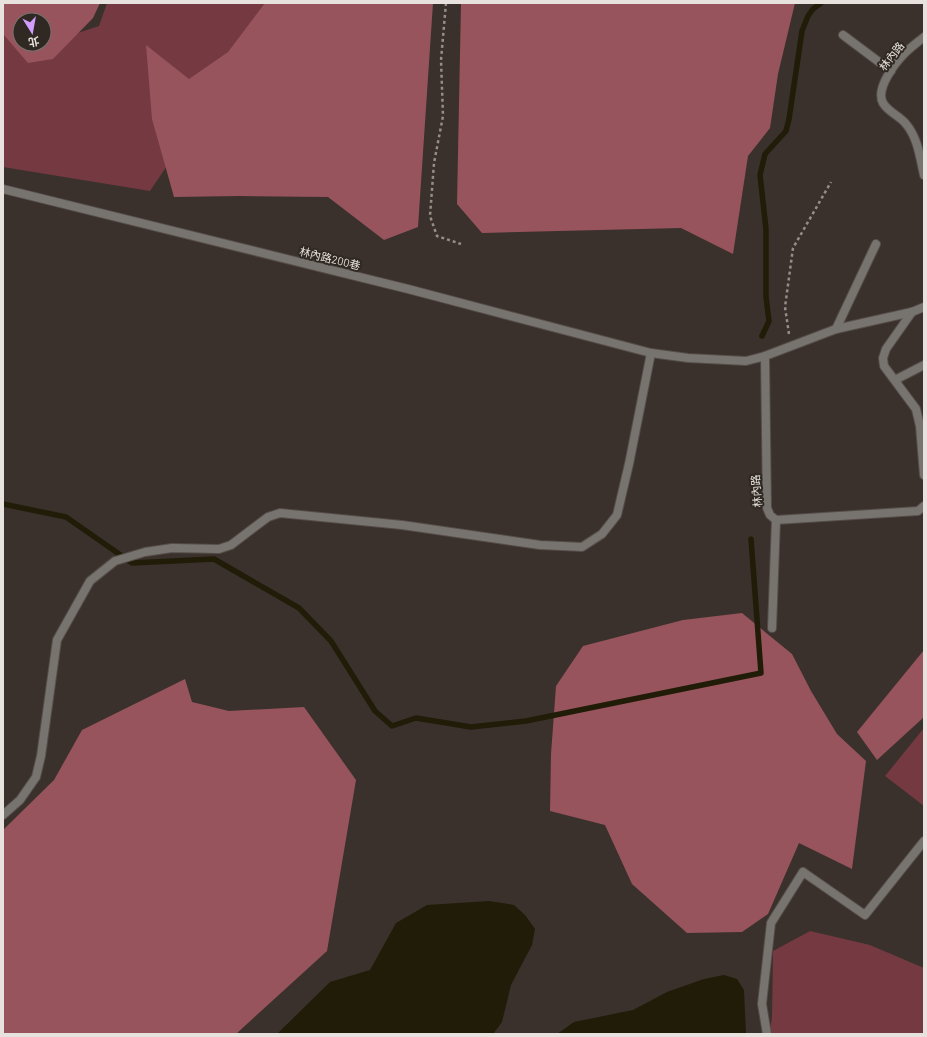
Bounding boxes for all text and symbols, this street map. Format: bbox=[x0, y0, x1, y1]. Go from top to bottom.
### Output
north arrow bbox=[12, 12, 52, 52]
text: 北 bbox=[27, 35, 41, 50]
street label: 林內路 bbox=[876, 39, 906, 73]
street label: 林內路200巷 bbox=[298, 244, 362, 272]
street label: 林內路 bbox=[748, 474, 764, 508]

